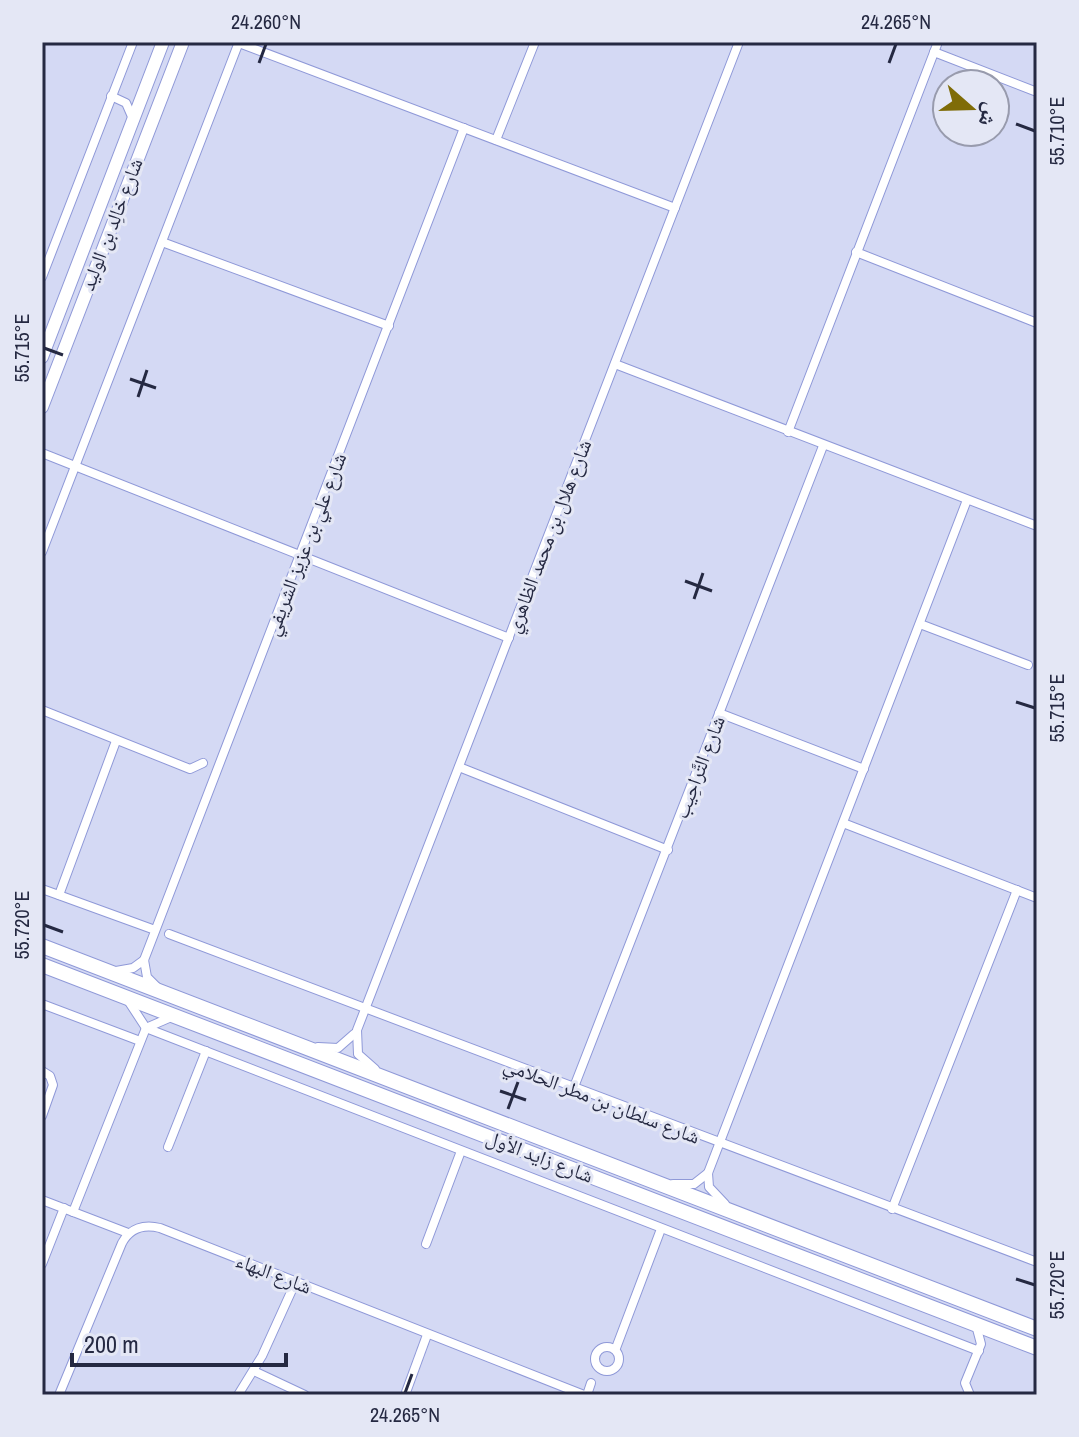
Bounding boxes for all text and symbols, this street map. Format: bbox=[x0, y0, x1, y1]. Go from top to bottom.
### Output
text: 24.260°N bbox=[231, 8, 301, 35]
text: 24.265°N bbox=[861, 8, 931, 35]
north arrow bbox=[931, 68, 1011, 148]
text: 55.710°E bbox=[1043, 96, 1070, 166]
text: ش bbox=[972, 99, 1008, 131]
street label: شارع خالِد بن الوليد bbox=[73, 154, 149, 294]
text: 55.715°E bbox=[8, 313, 35, 383]
street label: شارع هلال بن محمد الظاهري bbox=[499, 435, 600, 638]
street label: شارع علي بن عزيز الشريفي bbox=[258, 449, 355, 640]
text: 55.715°E bbox=[1043, 673, 1070, 743]
street label: شارع التَّراحِيب bbox=[667, 712, 731, 822]
text: 55.720°E bbox=[8, 890, 35, 960]
street label: شارع سلطان بن مطر الحلامي bbox=[499, 1050, 704, 1153]
street label: شارع زايد الأول bbox=[483, 1123, 597, 1189]
street label: شارع البهاء bbox=[232, 1246, 316, 1300]
text: 55.720°E bbox=[1043, 1250, 1070, 1320]
scale bar bbox=[72, 1317, 286, 1367]
text: 200 m bbox=[84, 1328, 139, 1360]
text: 24.265°N bbox=[370, 1401, 440, 1428]

